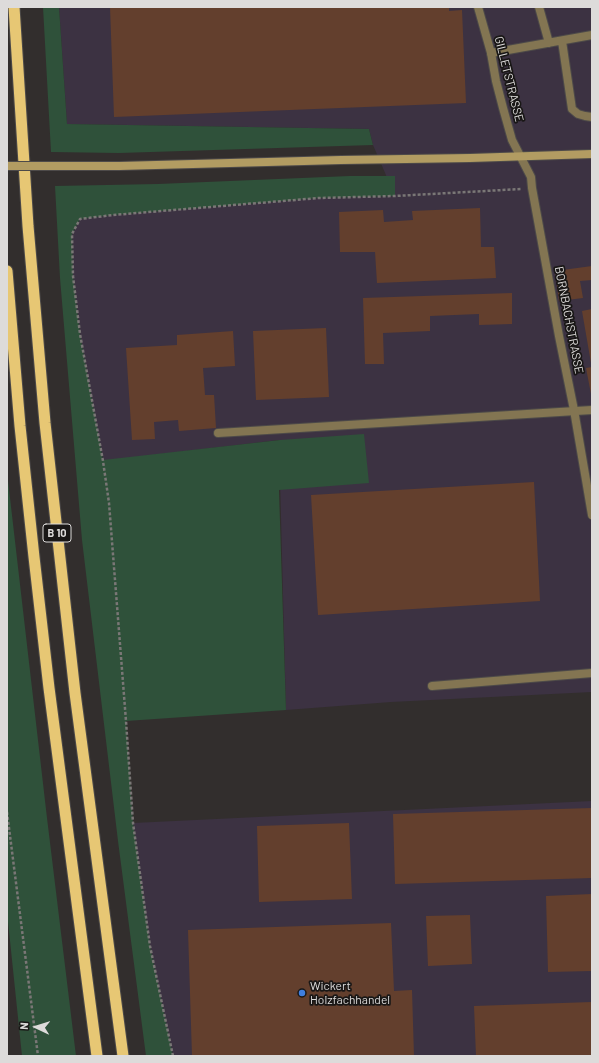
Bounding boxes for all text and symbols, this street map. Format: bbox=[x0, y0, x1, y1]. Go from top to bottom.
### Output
street label: GILLETSTRASSE bbox=[491, 35, 527, 123]
street label: BORNBACHSTRASSE bbox=[552, 265, 586, 375]
road number: B 10 bbox=[43, 524, 71, 542]
place label: Wickert Holzfachhandel bbox=[310, 979, 390, 1007]
marker: Wickert Holzfachhandel bbox=[297, 988, 307, 998]
north arrow bbox=[16, 1007, 56, 1047]
text: N bbox=[17, 1022, 30, 1030]

